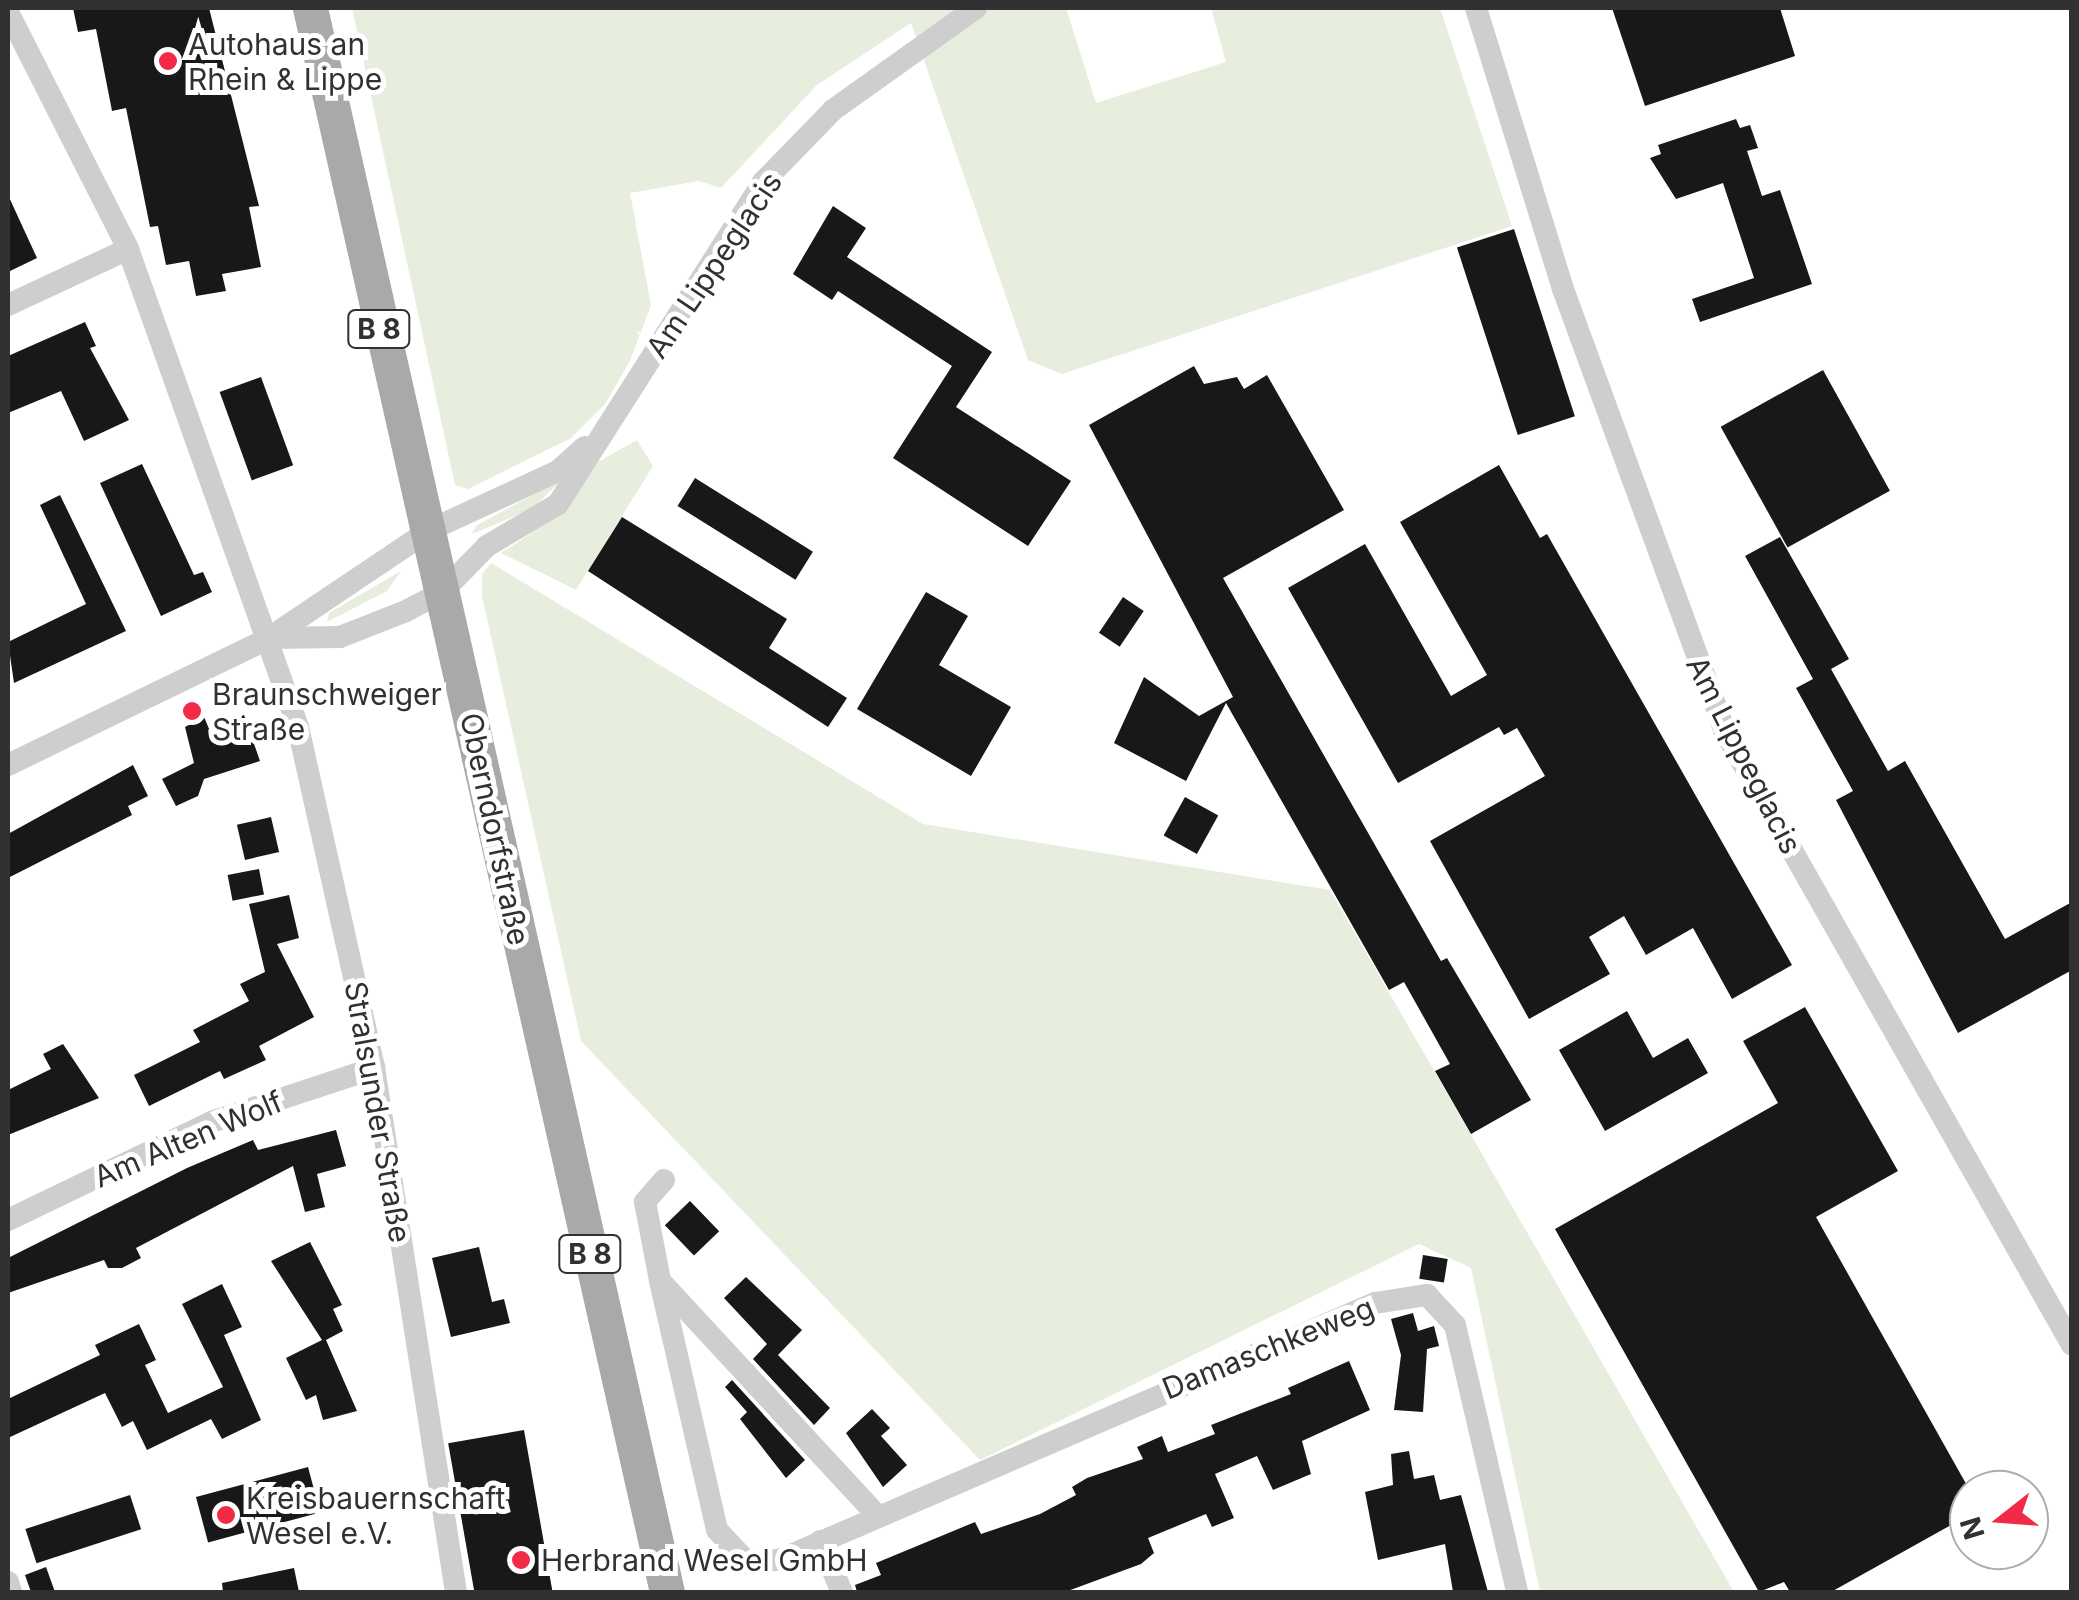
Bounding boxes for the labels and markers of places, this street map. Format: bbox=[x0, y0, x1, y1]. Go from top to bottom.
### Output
place label: Autohaus an Rhein & Lippe bbox=[188, 26, 382, 96]
marker: Autohaus an Rhein & Lippe bbox=[157, 50, 179, 72]
place label: Braunschweiger Straße bbox=[212, 676, 442, 746]
marker: Braunschweiger Straße bbox=[181, 700, 203, 722]
place label: Kreisbauernschaft Wesel e.V. bbox=[246, 1480, 505, 1550]
marker: Kreisbauernschaft Wesel e.V. bbox=[215, 1504, 237, 1526]
place label: Herbrand Wesel GmbH bbox=[541, 1542, 867, 1578]
marker: Herbrand Wesel GmbH bbox=[510, 1549, 532, 1571]

